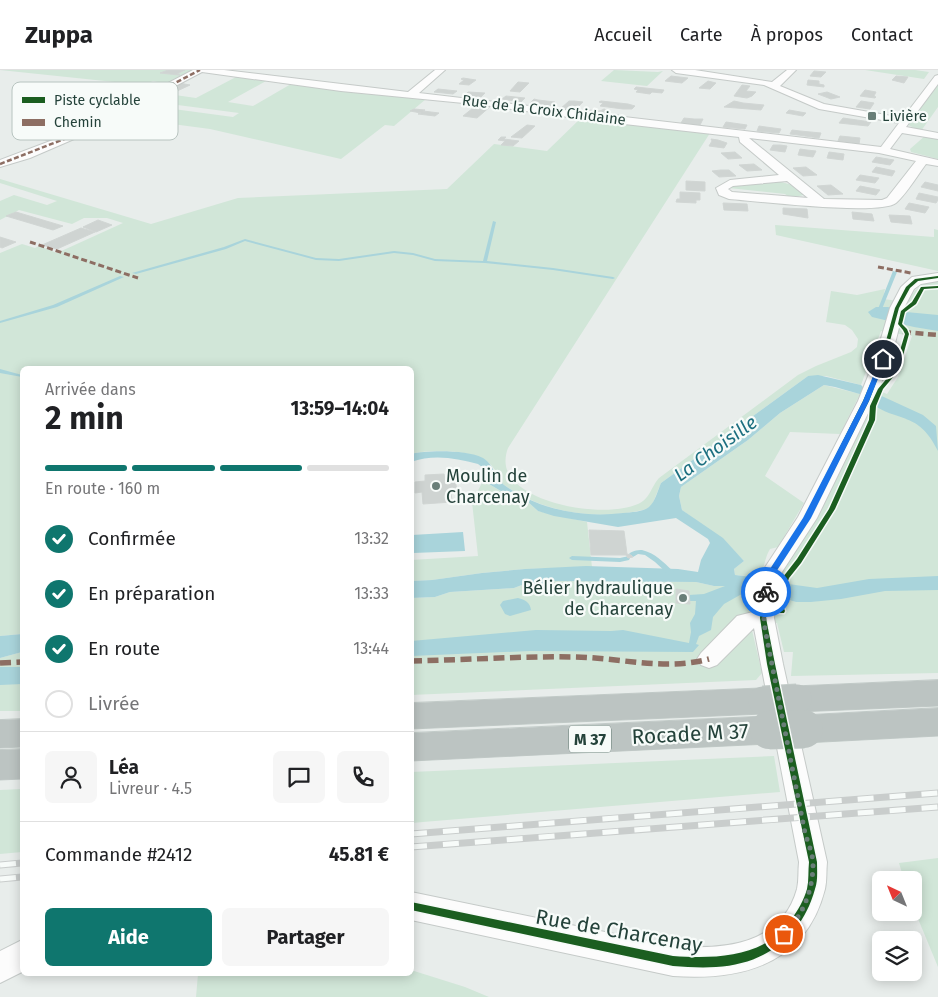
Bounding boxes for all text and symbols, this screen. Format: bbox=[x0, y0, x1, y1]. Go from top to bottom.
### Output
text: Zuppa bbox=[25, 21, 93, 49]
text: Accueil bbox=[594, 24, 652, 46]
text: Carte bbox=[680, 24, 723, 46]
text: À propos bbox=[751, 24, 823, 46]
text: Contact bbox=[851, 24, 913, 46]
legend bbox=[12, 82, 178, 140]
street label: Rue de la Croix Chidaine bbox=[461, 91, 627, 129]
text: Piste cyclable bbox=[54, 92, 141, 109]
place label: Livière bbox=[882, 107, 927, 125]
marker: Livière bbox=[866, 110, 878, 122]
text: Chemin bbox=[54, 114, 102, 131]
pin bbox=[862, 338, 904, 380]
icon: home bbox=[869, 345, 897, 373]
text: Arrivée dans bbox=[45, 380, 136, 399]
text: 13:59–14:04 bbox=[291, 397, 389, 420]
text: 2 min bbox=[45, 399, 124, 437]
water label: La Choisille bbox=[669, 410, 761, 486]
place label: Moulin de Charcenay bbox=[446, 465, 530, 508]
text: En route · 160 m bbox=[45, 479, 160, 498]
marker: Moulin de Charcenay bbox=[430, 480, 442, 492]
icon: check bbox=[45, 525, 73, 553]
text: Confirmée bbox=[88, 527, 176, 550]
text: 13:32 bbox=[354, 529, 389, 548]
courier bbox=[741, 567, 791, 617]
place label: Bélier hydraulique de Charcenay bbox=[522, 577, 673, 620]
icon: bike bbox=[752, 578, 780, 606]
icon: check bbox=[45, 580, 73, 608]
text: En préparation bbox=[88, 582, 215, 605]
text: 13:33 bbox=[354, 584, 389, 603]
marker: Bélier hydraulique de Charcenay bbox=[677, 592, 689, 604]
icon: check bbox=[45, 635, 73, 663]
text: En route bbox=[88, 637, 160, 660]
text: 13:44 bbox=[353, 639, 389, 658]
text: Livrée bbox=[88, 692, 140, 715]
street label: Rocade M 37 bbox=[631, 718, 749, 750]
road number: M 37 bbox=[569, 726, 611, 752]
button: person bbox=[45, 751, 97, 803]
button: chat bbox=[273, 751, 325, 803]
button: phone bbox=[337, 751, 389, 803]
text: Léa bbox=[109, 756, 139, 779]
text: Livreur · 4.5 bbox=[109, 779, 192, 798]
text: Commande #2412 bbox=[45, 843, 192, 866]
text: 45.81 € bbox=[329, 843, 389, 866]
north arrow bbox=[872, 871, 922, 921]
map controls bbox=[872, 871, 922, 981]
street label: Rue de Charcenay bbox=[533, 904, 705, 959]
button: Aide bbox=[45, 908, 212, 966]
button: Partager bbox=[222, 908, 389, 966]
pin bbox=[763, 913, 805, 955]
icon: bag bbox=[770, 920, 798, 948]
button: layers bbox=[872, 931, 922, 981]

